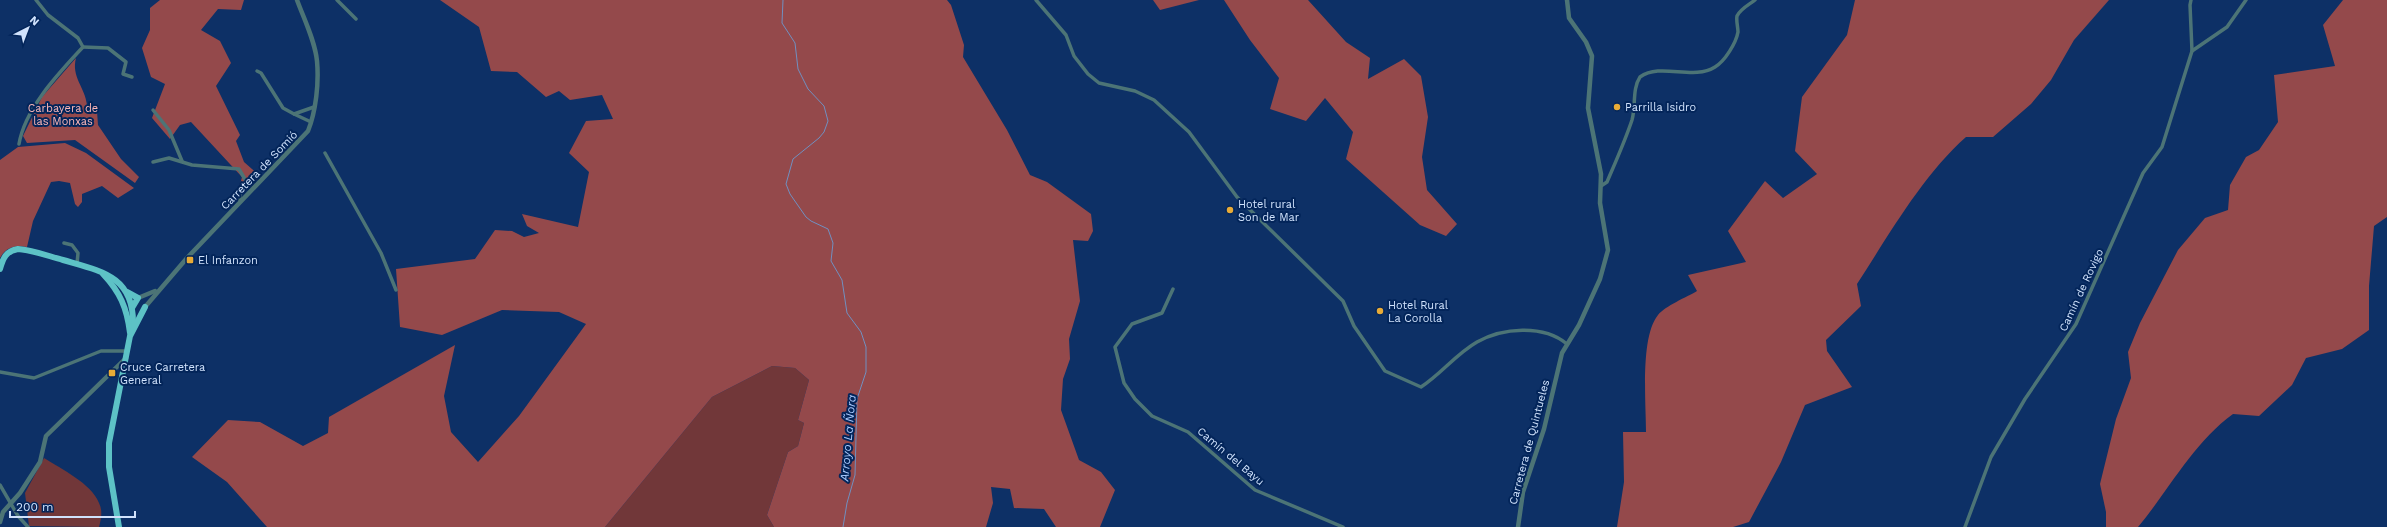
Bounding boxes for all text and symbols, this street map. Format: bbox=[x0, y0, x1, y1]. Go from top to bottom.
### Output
north arrow bbox=[8, 8, 48, 48]
text: N bbox=[27, 13, 42, 28]
place label: Parrilla Isidro bbox=[1625, 101, 1696, 114]
park label: Carbayera de las Monxas bbox=[28, 102, 98, 128]
marker: Parrilla Isidro bbox=[1612, 102, 1622, 112]
street label: Carretera de Somió bbox=[218, 128, 300, 212]
place label: Hotel rural Son de Mar bbox=[1238, 198, 1300, 224]
marker: Hotel rural Son de Mar bbox=[1225, 205, 1235, 215]
street label: Camín de Rovigo bbox=[2057, 247, 2106, 334]
place label: El Infanzon bbox=[198, 254, 258, 267]
marker: El Infanzon bbox=[185, 255, 195, 265]
place label: Hotel Rural La Corolla bbox=[1388, 299, 1449, 325]
marker: Hotel Rural La Corolla bbox=[1375, 306, 1385, 316]
place label: Cruce Carretera General bbox=[120, 361, 205, 387]
marker: Cruce Carretera General bbox=[107, 368, 117, 378]
street label: Carretera de Quintueles bbox=[1507, 378, 1552, 506]
water label: Arroyo La Ñora bbox=[837, 394, 859, 483]
street label: Camín del Bayu bbox=[1195, 425, 1267, 488]
scale bar bbox=[10, 493, 135, 519]
text: 200 m bbox=[16, 500, 53, 514]

